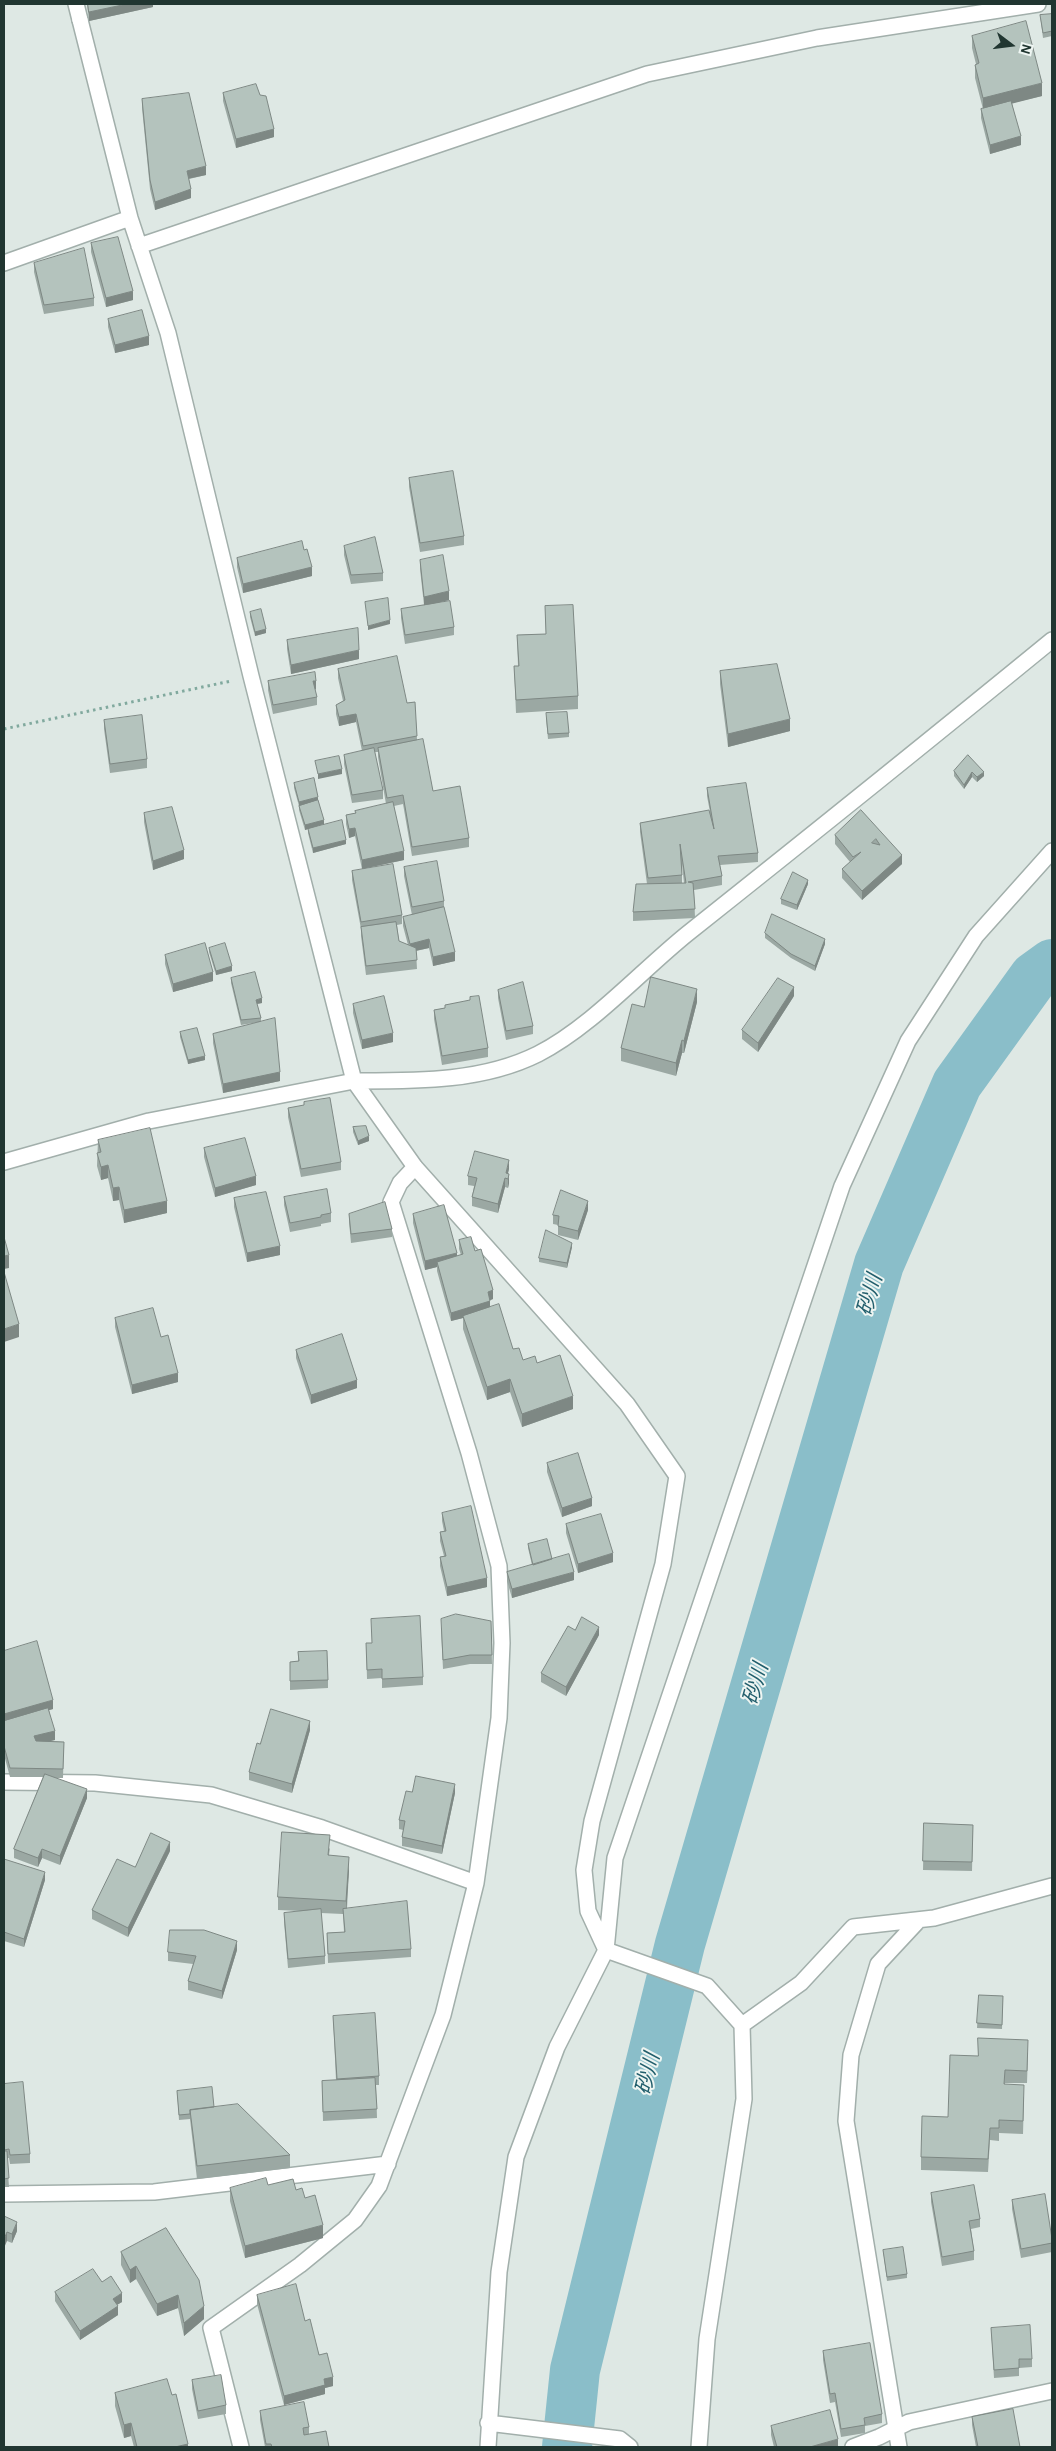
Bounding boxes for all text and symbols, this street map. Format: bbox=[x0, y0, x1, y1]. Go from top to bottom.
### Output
north arrow bbox=[986, 20, 1036, 70]
text: N bbox=[1017, 42, 1034, 55]
water label: 砂川 bbox=[852, 1271, 888, 1319]
water label: 砂川 bbox=[738, 1660, 774, 1708]
water label: 砂川 bbox=[631, 2051, 665, 2097]

